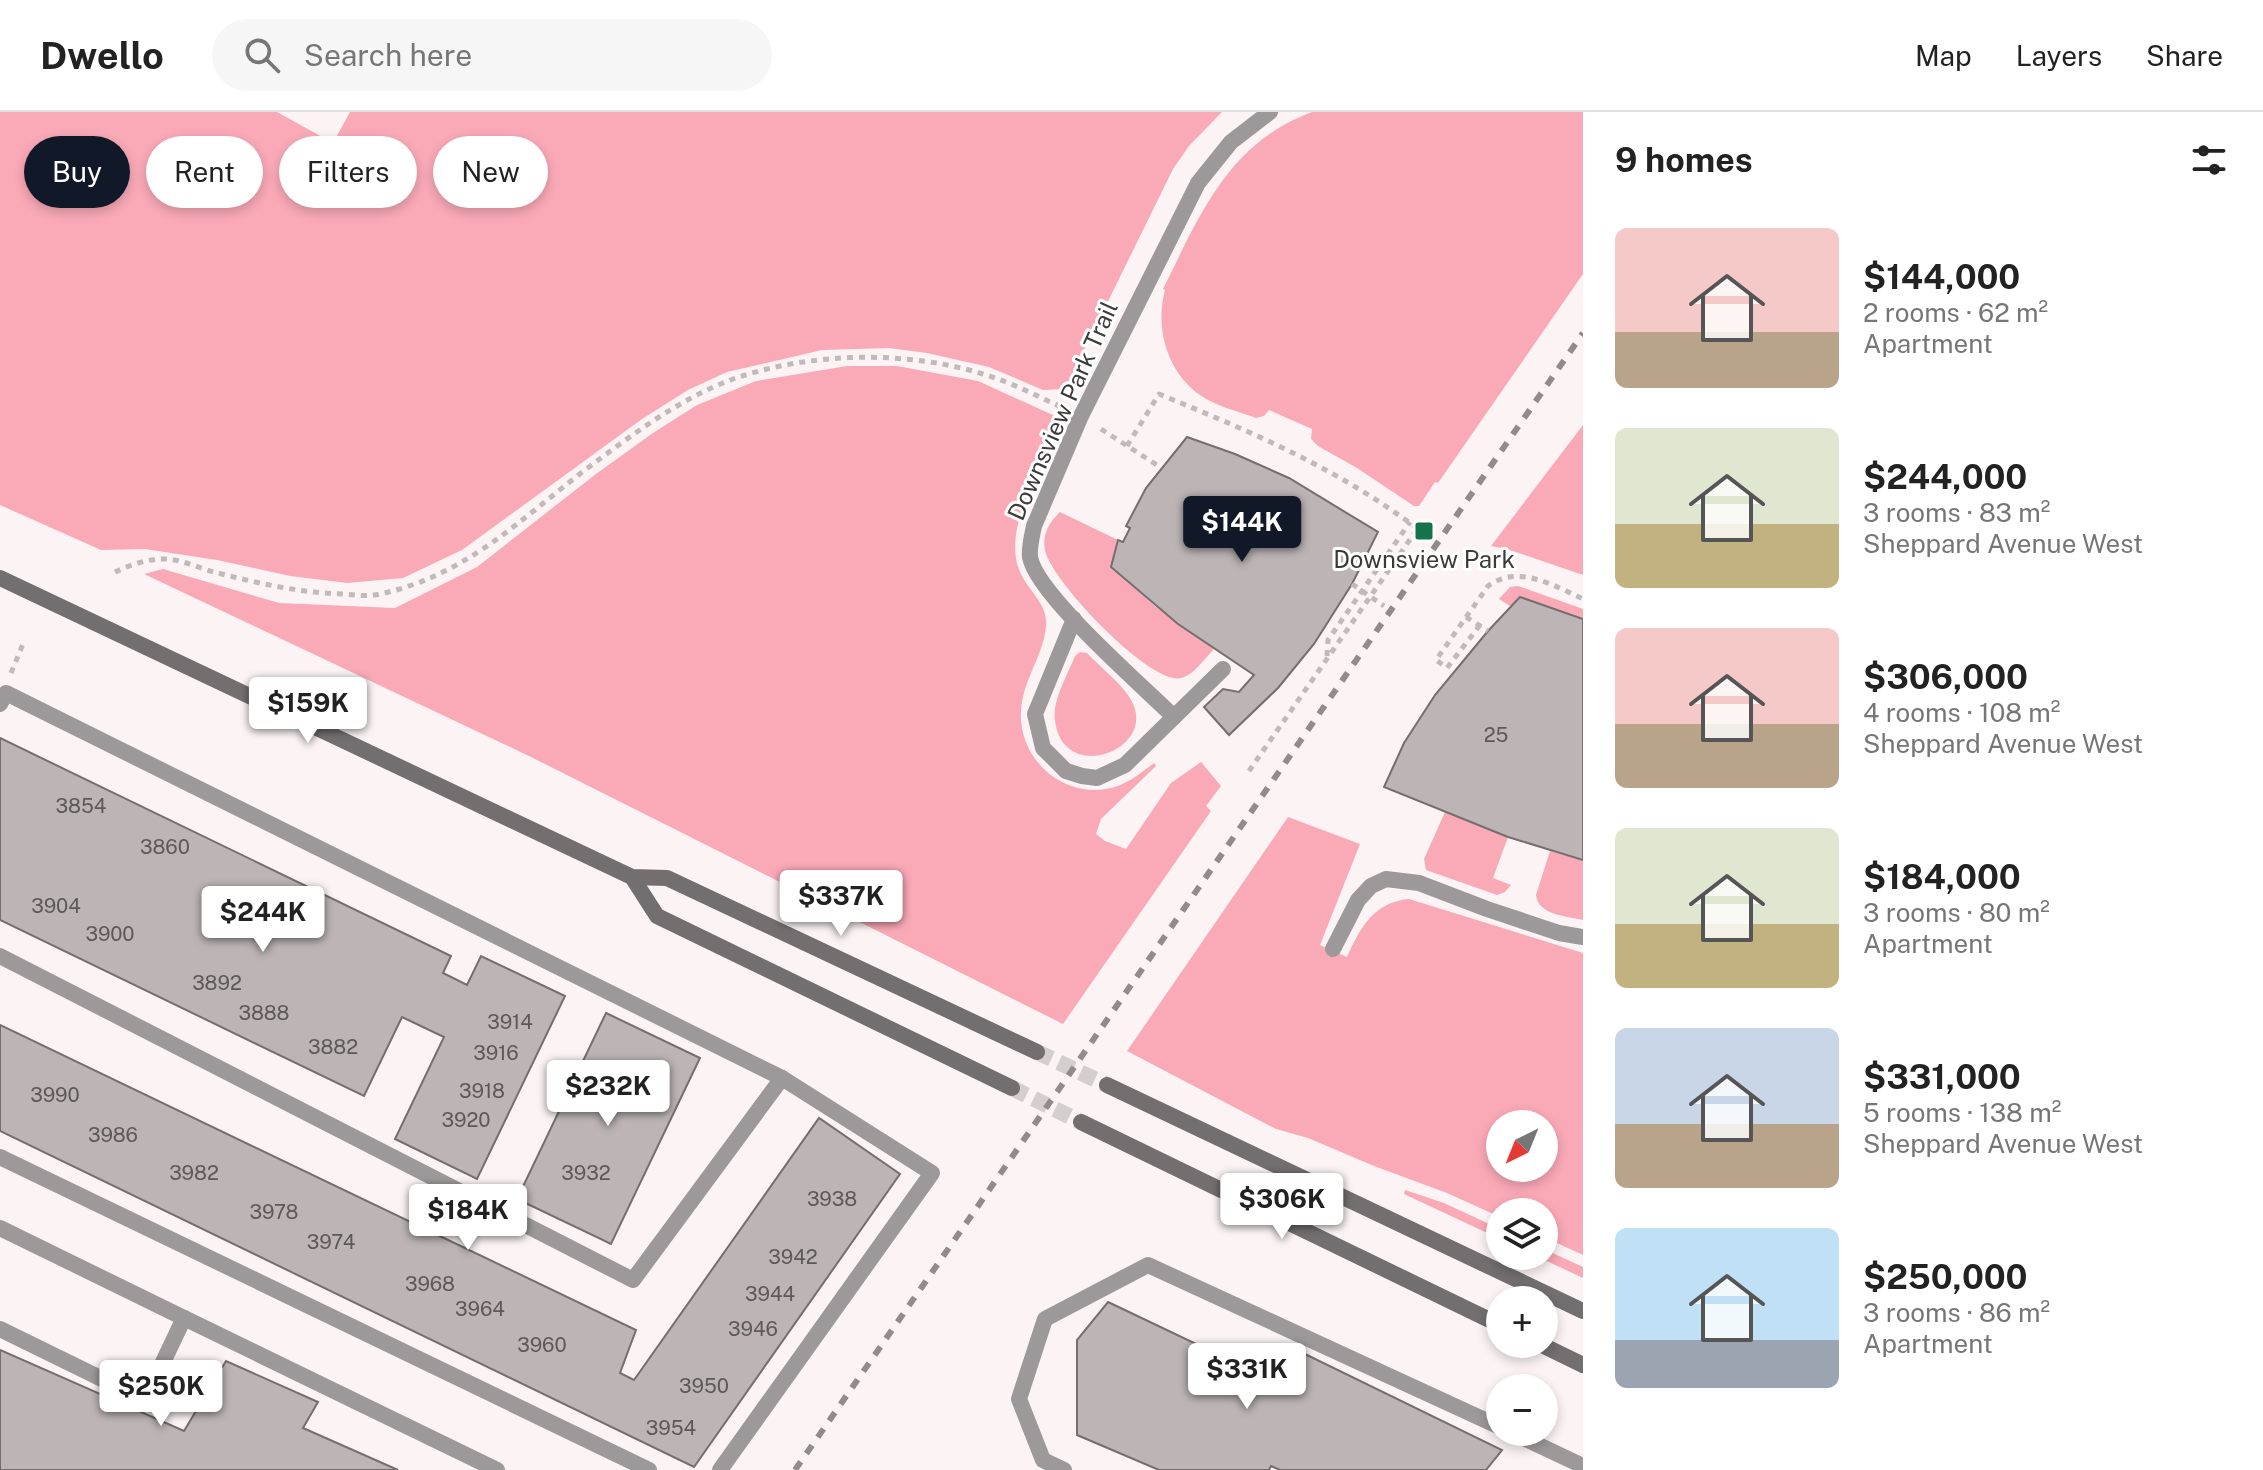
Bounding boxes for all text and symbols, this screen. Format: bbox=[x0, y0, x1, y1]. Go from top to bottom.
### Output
search box bbox=[212, 19, 772, 91]
text: Dwello bbox=[40, 33, 164, 78]
icon: search bbox=[240, 33, 284, 77]
text: Search here bbox=[304, 37, 472, 73]
text: Map bbox=[1915, 39, 1972, 72]
text: Layers bbox=[2016, 39, 2102, 72]
text: Share bbox=[2146, 39, 2223, 72]
chip: Buy bbox=[24, 136, 130, 208]
chip: Rent bbox=[146, 136, 263, 208]
chip: Filters bbox=[279, 136, 417, 208]
chip: New bbox=[433, 136, 548, 208]
icon: filters bbox=[2187, 138, 2231, 182]
text: 9 homes bbox=[1615, 140, 1753, 180]
text: $144,000 bbox=[1863, 257, 2020, 297]
icon: home bbox=[1679, 260, 1775, 356]
street label: Downsview Park Trail bbox=[1001, 297, 1123, 524]
text: 2 rooms · 62 m² bbox=[1863, 297, 2048, 328]
text: Apartment bbox=[1863, 328, 1993, 359]
text: $244,000 bbox=[1863, 457, 2027, 497]
icon: home bbox=[1679, 460, 1775, 556]
pin: $144K bbox=[1186, 496, 1298, 564]
text: 3 rooms · 83 m² bbox=[1863, 497, 2050, 528]
text: $144K bbox=[1201, 506, 1283, 537]
marker: Downsview Park bbox=[1413, 520, 1435, 542]
text: Sheppard Avenue West bbox=[1863, 528, 2143, 559]
place label: Downsview Park bbox=[1333, 545, 1515, 573]
text: $306,000 bbox=[1863, 657, 2028, 697]
icon: home bbox=[1679, 660, 1775, 756]
pin: $159K bbox=[252, 677, 364, 745]
text: $159K bbox=[267, 687, 349, 718]
text: 4 rooms · 108 m² bbox=[1863, 697, 2060, 728]
house number: 25 bbox=[1484, 723, 1508, 747]
text: Sheppard Avenue West bbox=[1863, 728, 2143, 759]
house number: 3854 bbox=[56, 794, 106, 818]
house number: 3860 bbox=[140, 835, 190, 859]
text: $184,000 bbox=[1863, 857, 2021, 897]
icon: home bbox=[1679, 860, 1775, 956]
pin: $337K bbox=[785, 870, 897, 938]
text: $337K bbox=[798, 880, 884, 911]
pin: $244K bbox=[207, 886, 319, 954]
house number: 3904 bbox=[31, 894, 81, 918]
text: $244K bbox=[220, 896, 306, 927]
text: 3 rooms · 80 m² bbox=[1863, 897, 2050, 928]
house number: 3900 bbox=[85, 922, 135, 946]
text: Apartment bbox=[1863, 928, 1993, 959]
house number: 3892 bbox=[192, 971, 242, 995]
house number: 3888 bbox=[238, 1001, 290, 1025]
house number: 3914 bbox=[487, 1010, 533, 1034]
house number: 3882 bbox=[308, 1035, 358, 1059]
house number: 3916 bbox=[473, 1041, 519, 1065]
text: $331,000 bbox=[1863, 1057, 2021, 1097]
pin: $232K bbox=[552, 1060, 664, 1128]
icon: home bbox=[1679, 1060, 1775, 1156]
text: $232K bbox=[565, 1070, 651, 1101]
house number: 3918 bbox=[459, 1079, 505, 1103]
house number: 3990 bbox=[30, 1083, 80, 1107]
text: 5 rooms · 138 m² bbox=[1863, 1097, 2061, 1128]
house number: 3920 bbox=[441, 1108, 491, 1132]
north arrow bbox=[1486, 1110, 1558, 1182]
map controls bbox=[1486, 1110, 1558, 1446]
house number: 3986 bbox=[88, 1123, 138, 1147]
text: Sheppard Avenue West bbox=[1863, 1128, 2143, 1159]
house number: 3982 bbox=[169, 1161, 219, 1185]
house number: 3932 bbox=[561, 1161, 611, 1185]
pin: $306K bbox=[1226, 1173, 1338, 1241]
text: $306K bbox=[1238, 1183, 1326, 1214]
pin: $184K bbox=[412, 1184, 524, 1252]
house number: 3938 bbox=[807, 1187, 857, 1211]
text: $184K bbox=[427, 1194, 509, 1225]
button: layers bbox=[1486, 1198, 1558, 1270]
house number: 3978 bbox=[249, 1200, 299, 1224]
house number: 3974 bbox=[307, 1230, 355, 1254]
house number: 3942 bbox=[768, 1245, 818, 1269]
text: $250,000 bbox=[1863, 1257, 2028, 1297]
icon: home bbox=[1679, 1260, 1775, 1356]
house number: 3968 bbox=[405, 1272, 455, 1296]
house number: 3944 bbox=[745, 1282, 795, 1306]
button: + bbox=[1486, 1286, 1558, 1358]
house number: 3964 bbox=[455, 1297, 505, 1321]
text: 3 rooms · 86 m² bbox=[1863, 1297, 2050, 1328]
house number: 3946 bbox=[728, 1317, 778, 1341]
text: Apartment bbox=[1863, 1328, 1993, 1359]
house number: 3960 bbox=[517, 1333, 567, 1357]
pin: $331K bbox=[1191, 1343, 1303, 1411]
text: $331K bbox=[1206, 1353, 1288, 1384]
pin: $250K bbox=[105, 1360, 217, 1428]
text: $250K bbox=[117, 1370, 205, 1401]
house number: 3950 bbox=[679, 1374, 729, 1398]
button: − bbox=[1486, 1374, 1558, 1446]
house number: 3954 bbox=[646, 1416, 696, 1440]

